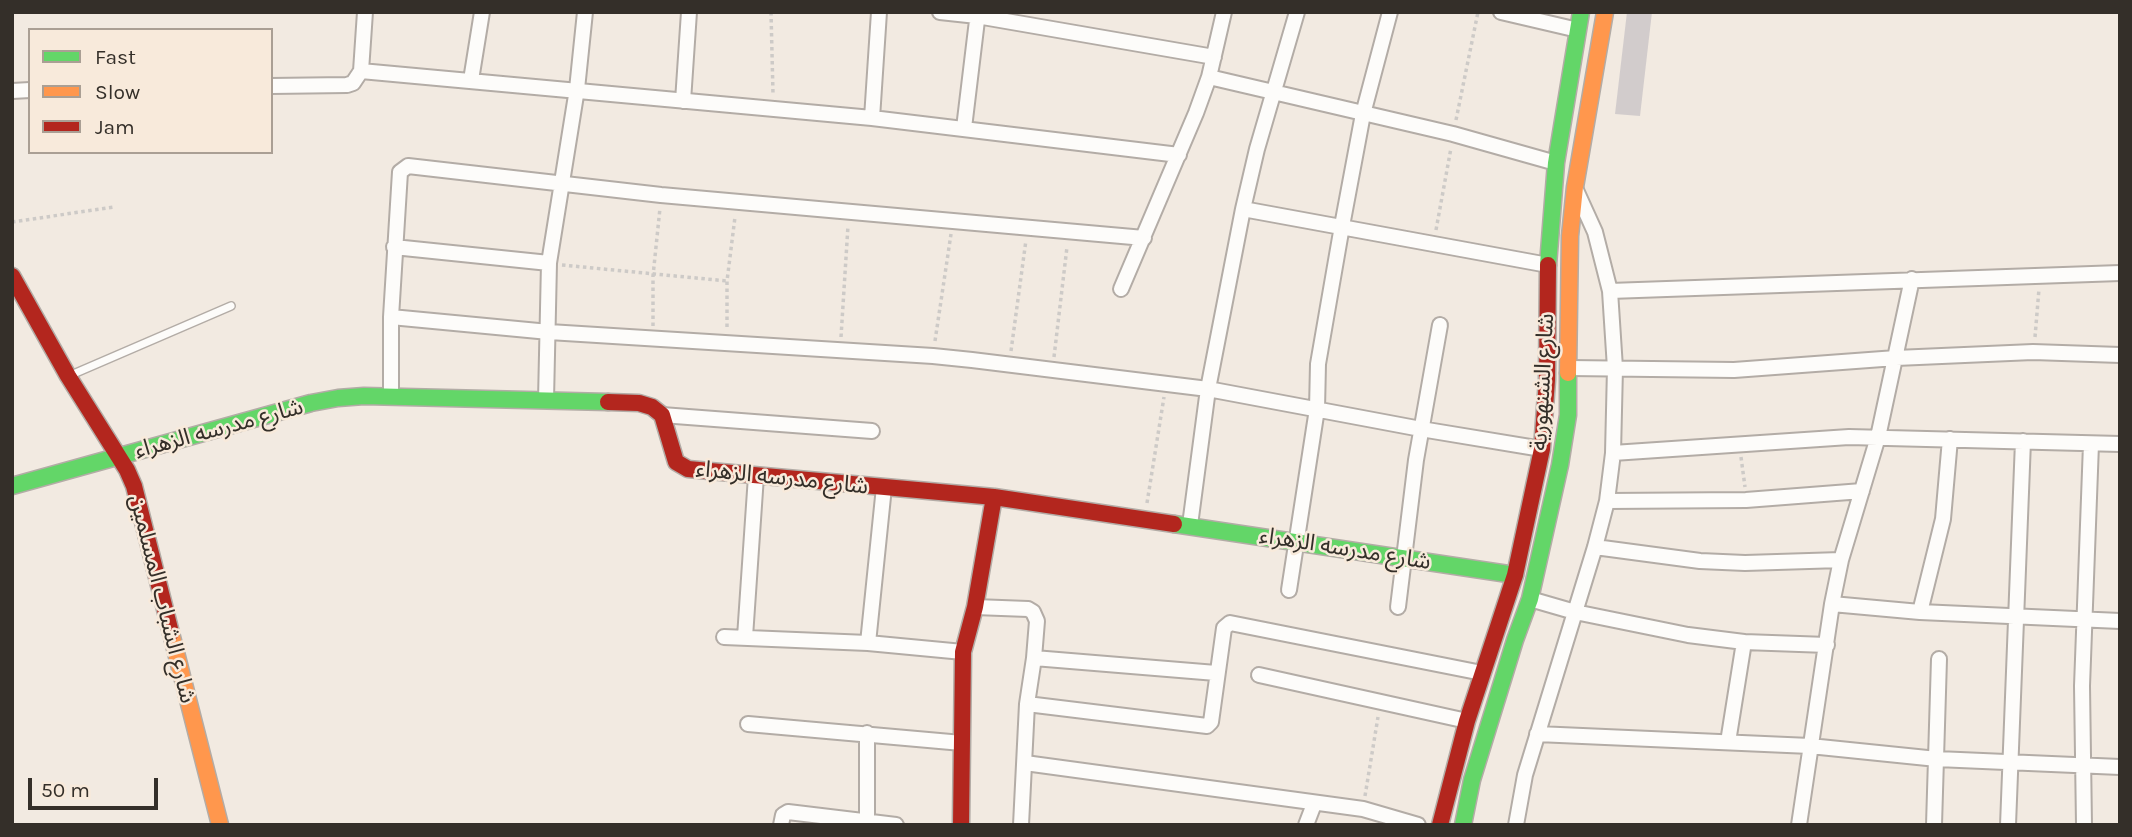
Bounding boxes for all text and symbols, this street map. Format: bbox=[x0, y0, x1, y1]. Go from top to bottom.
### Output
legend bbox=[28, 28, 273, 154]
text: Fast bbox=[95, 45, 136, 69]
text: Slow bbox=[95, 80, 140, 104]
text: Jam bbox=[95, 115, 135, 139]
street label: شارع الشنهورية bbox=[1526, 313, 1560, 451]
street label: شارع مدرسه الزهراء bbox=[132, 393, 306, 465]
street label: شارع مدرسه الزهراء bbox=[694, 455, 870, 501]
street label: شارع الشباب المسلمين bbox=[123, 492, 201, 706]
street label: شارع مدرسه الزهراء bbox=[1257, 522, 1433, 576]
scale bar bbox=[32, 764, 161, 808]
text: 50 m bbox=[41, 778, 90, 802]

